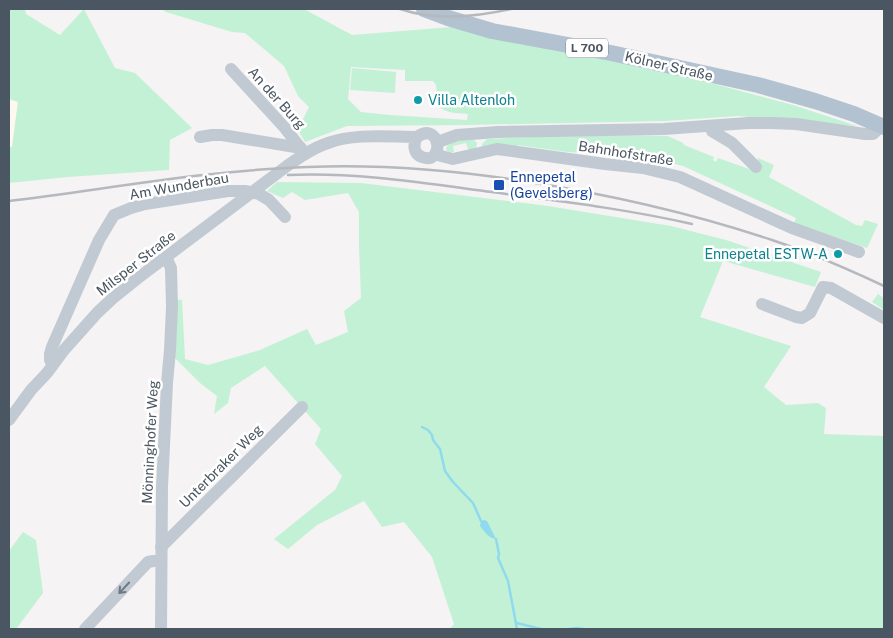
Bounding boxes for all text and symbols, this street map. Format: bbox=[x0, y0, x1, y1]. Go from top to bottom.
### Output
road number: L 700 bbox=[566, 38, 608, 58]
street label: Kölner Straße bbox=[623, 48, 715, 84]
street label: An der Burg bbox=[245, 64, 309, 133]
place label: Villa Altenloh bbox=[428, 92, 515, 108]
marker: Villa Altenloh bbox=[412, 94, 424, 106]
street label: Bahnhofstraße bbox=[577, 138, 675, 168]
street label: Am Wunderbau bbox=[128, 169, 230, 203]
place label: Ennepetal (Gevelsberg) bbox=[510, 169, 593, 201]
marker: Ennepetal (Gevelsberg) bbox=[492, 178, 506, 192]
street label: Milsper Straße bbox=[93, 227, 179, 299]
place label: Ennepetal ESTW-A bbox=[704, 246, 828, 262]
marker: Ennepetal ESTW-A bbox=[832, 248, 844, 260]
street label: Mönninghofer Weg bbox=[139, 380, 161, 504]
street label: Unterbraker Weg bbox=[176, 421, 266, 511]
one-way arrow bbox=[118, 582, 130, 595]

